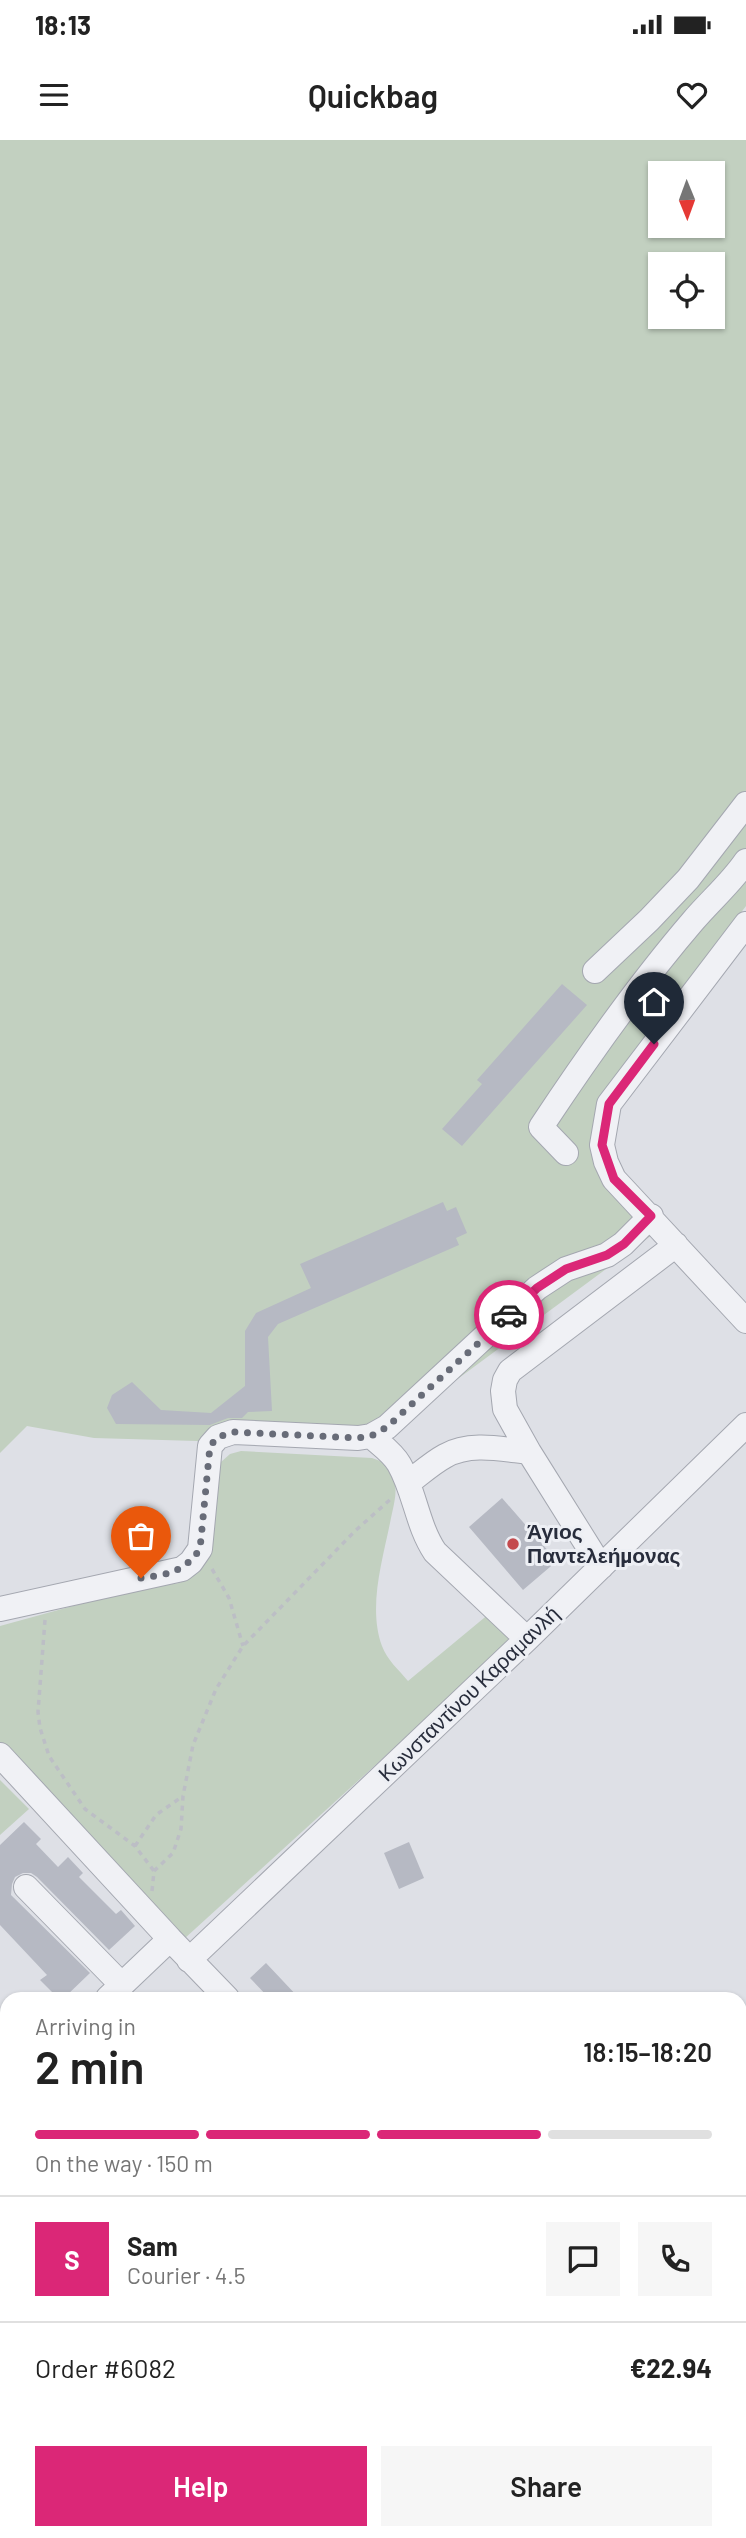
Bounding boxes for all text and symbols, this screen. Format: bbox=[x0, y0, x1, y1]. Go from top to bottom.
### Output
text: 18:13 bbox=[35, 9, 91, 40]
icon: menu bbox=[35, 76, 73, 114]
text: Quickbag bbox=[308, 76, 438, 114]
icon: heart bbox=[673, 76, 711, 114]
north arrow bbox=[648, 161, 724, 238]
map controls bbox=[648, 161, 725, 329]
button: locate bbox=[648, 252, 725, 329]
pin bbox=[624, 972, 684, 1044]
icon: home bbox=[635, 983, 673, 1021]
courier bbox=[474, 1280, 544, 1350]
icon: car bbox=[490, 1296, 528, 1334]
pin bbox=[111, 1506, 171, 1578]
icon: bag bbox=[122, 1517, 160, 1555]
place label: Άγιος Παντελεήμονας bbox=[527, 1518, 681, 1568]
marker: Άγιος Παντελεήμονας bbox=[505, 1536, 521, 1552]
street label: Κωνσταντίνου Καραμανλή bbox=[372, 1600, 563, 1786]
text: Arriving in bbox=[35, 2012, 136, 2040]
text: 18:15–18:20 bbox=[583, 2036, 712, 2067]
text: 2 min bbox=[35, 2038, 144, 2093]
text: On the way · 150 m bbox=[35, 2149, 213, 2177]
button: chat bbox=[546, 2222, 620, 2296]
button: phone bbox=[638, 2222, 712, 2296]
text: Sam bbox=[127, 2230, 178, 2261]
text: S bbox=[64, 2244, 80, 2275]
text: Courier · 4.5 bbox=[127, 2261, 246, 2289]
text: Order #6082 bbox=[35, 2352, 176, 2383]
text: €22.94 bbox=[630, 2352, 712, 2383]
button: Help bbox=[35, 2446, 367, 2526]
button: Share bbox=[381, 2446, 712, 2526]

